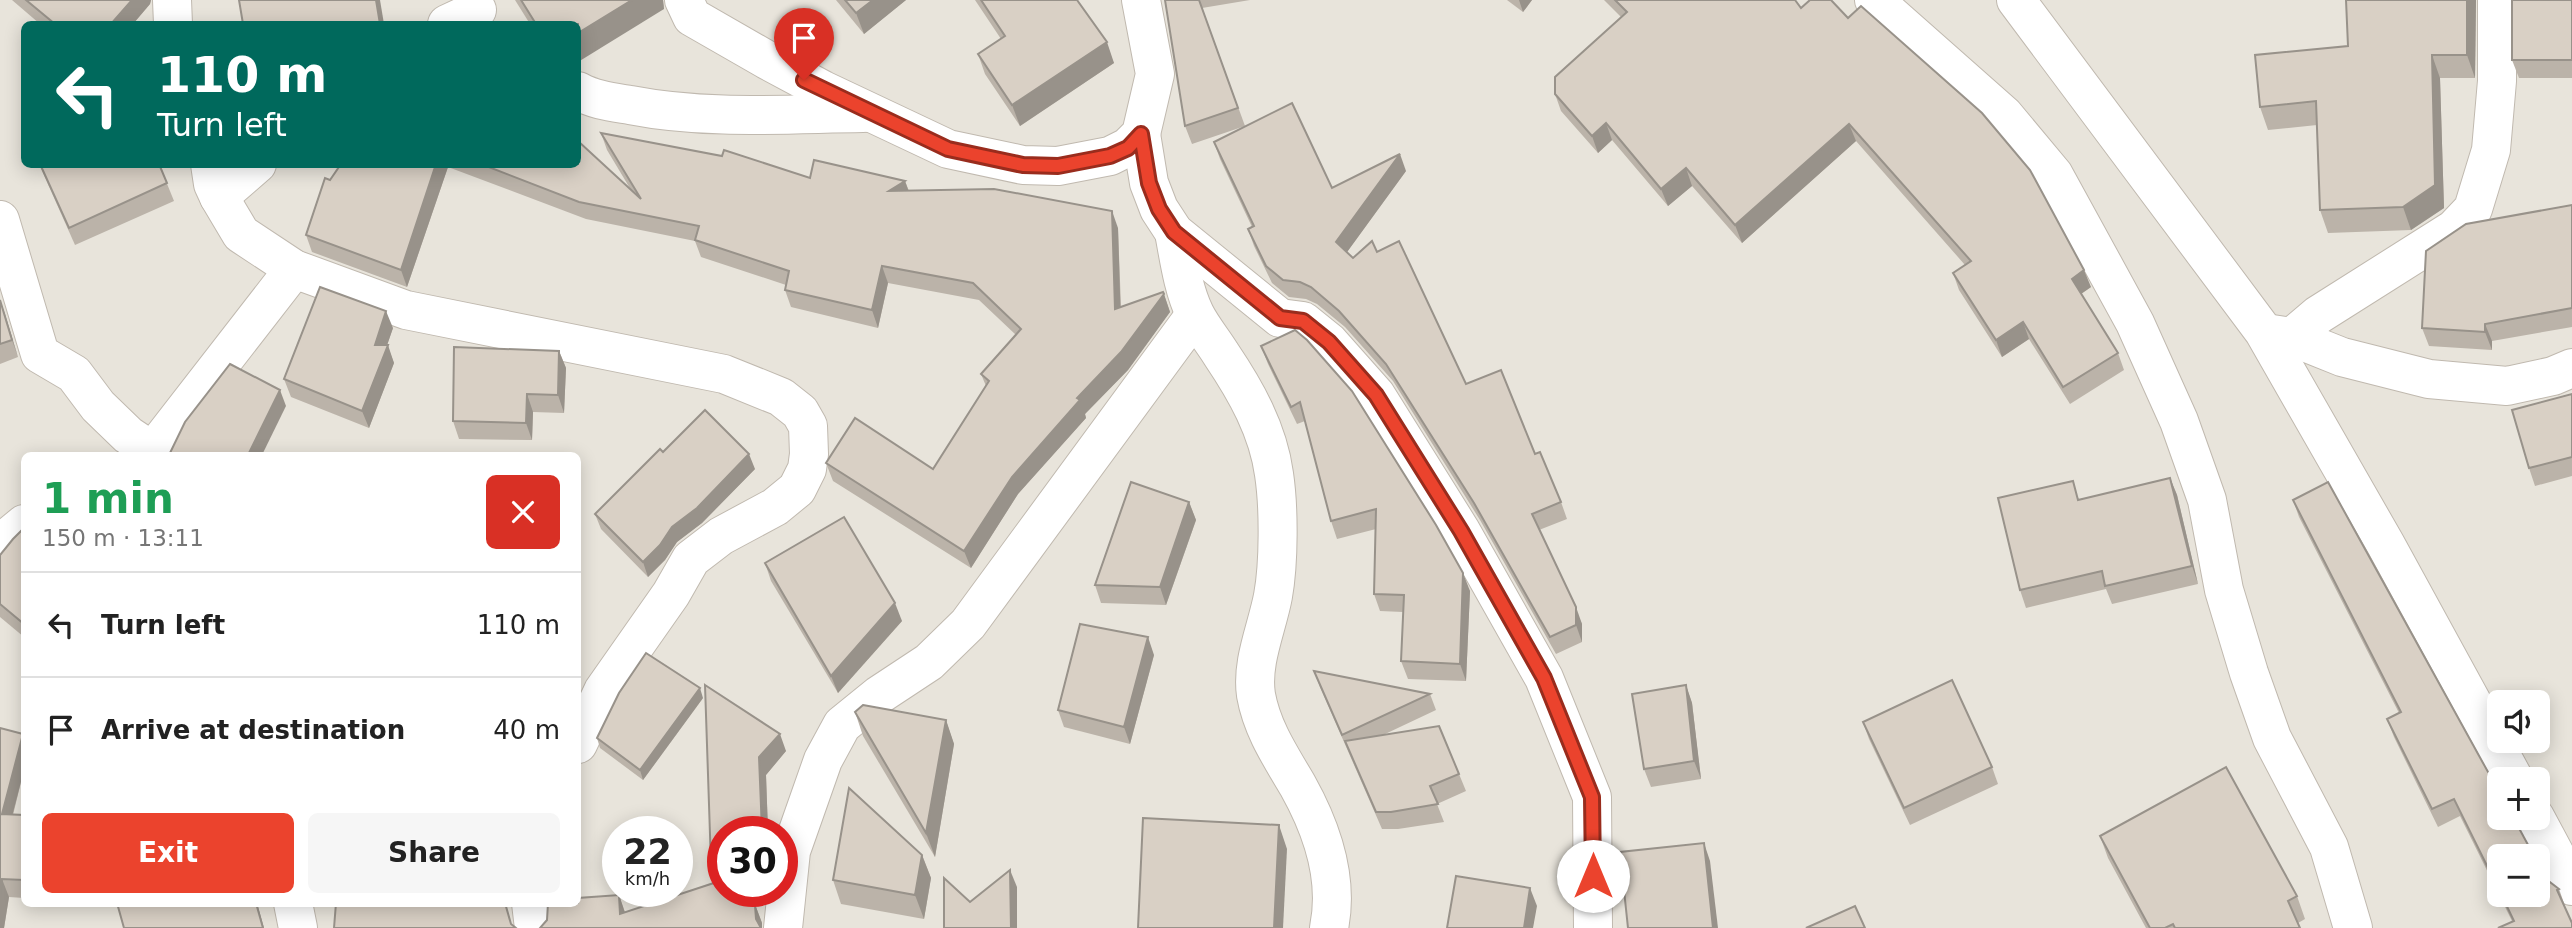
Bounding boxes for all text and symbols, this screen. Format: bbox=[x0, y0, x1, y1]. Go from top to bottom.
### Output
pin bbox=[774, 8, 834, 80]
icon: arrive bbox=[785, 19, 823, 57]
text: 110 m bbox=[157, 47, 327, 104]
icon: left bbox=[42, 49, 133, 140]
text: Turn left bbox=[157, 106, 287, 144]
text: 1 min bbox=[42, 474, 174, 523]
button: close bbox=[486, 475, 560, 549]
text: 150 m · 13:11 bbox=[42, 525, 204, 551]
icon: left bbox=[42, 606, 80, 644]
text: Turn left bbox=[101, 610, 225, 640]
text: 110 m bbox=[477, 610, 560, 640]
map controls bbox=[2487, 690, 2550, 907]
button: sound bbox=[2487, 690, 2550, 753]
icon: arrive bbox=[42, 711, 80, 749]
text: Arrive at destination bbox=[101, 715, 405, 745]
text: 40 m bbox=[493, 715, 560, 745]
button: + bbox=[2487, 767, 2550, 830]
button: Exit bbox=[42, 813, 294, 893]
button: Share bbox=[308, 813, 560, 893]
speed limit sign: 30 bbox=[707, 816, 798, 907]
text: 22 bbox=[623, 832, 672, 872]
position arrow bbox=[1556, 839, 1630, 913]
button: − bbox=[2487, 844, 2550, 907]
text: km/h bbox=[625, 868, 670, 889]

